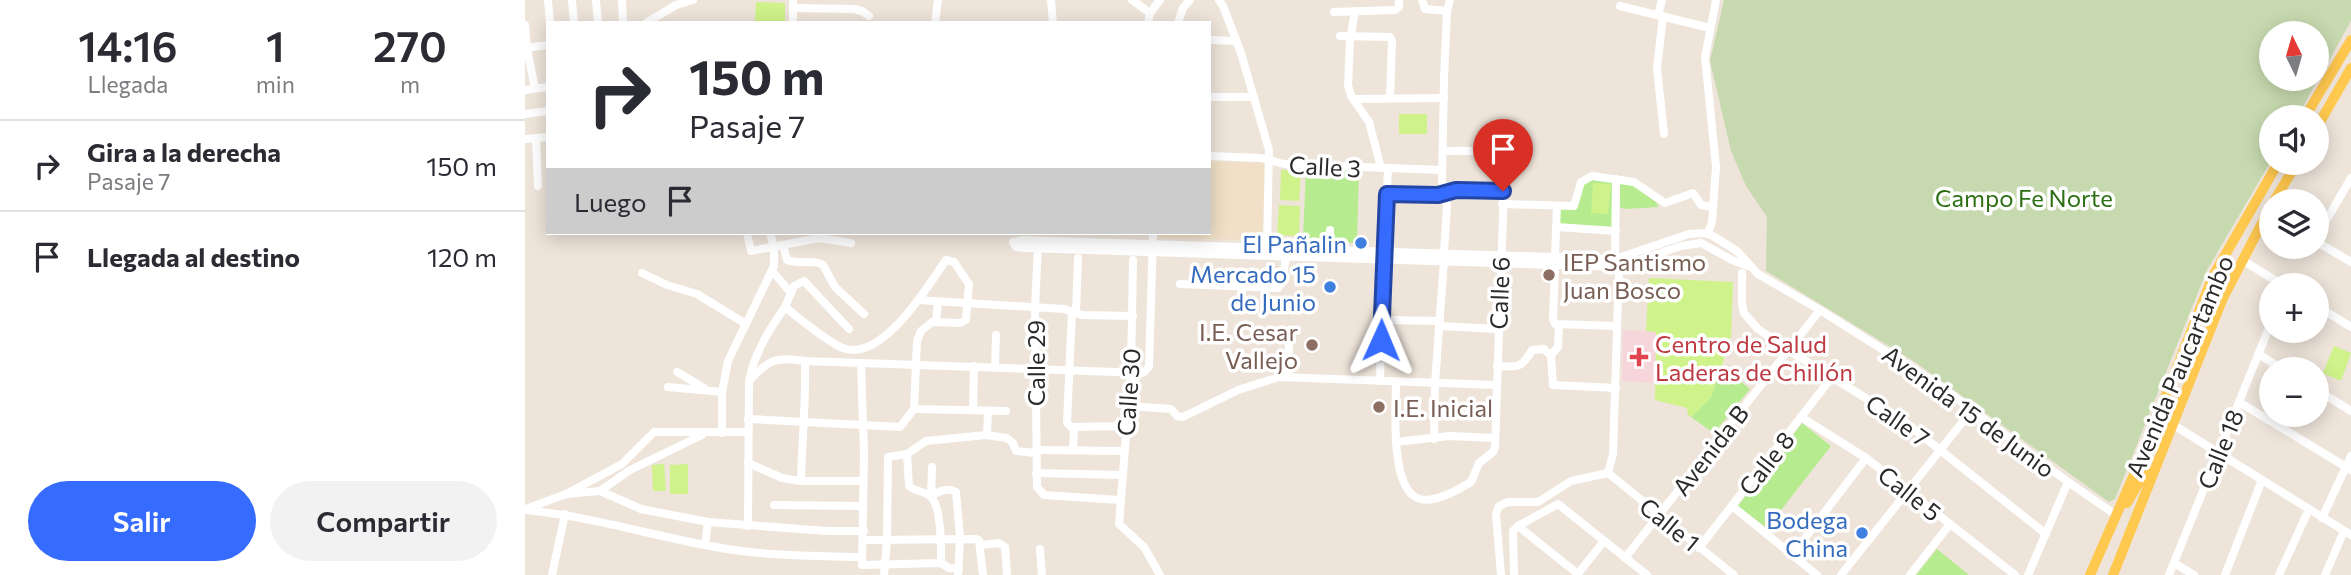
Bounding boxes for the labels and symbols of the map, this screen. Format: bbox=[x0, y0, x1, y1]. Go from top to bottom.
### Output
north arrow bbox=[2259, 21, 2329, 91]
pin bbox=[1473, 119, 1533, 191]
street label: Calle 3 bbox=[1288, 150, 1362, 182]
park label: Campo Fe Norte bbox=[1935, 183, 2113, 212]
place label: El Pañalin bbox=[1242, 229, 1347, 258]
marker: El Pañalin bbox=[1353, 235, 1369, 251]
place label: IEP Santismo Juan Bosco bbox=[1563, 247, 1706, 304]
street label: Avenida Paucartambo bbox=[2119, 251, 2239, 481]
street label: Calle 6 bbox=[1483, 256, 1515, 330]
place label: Mercado 15 de Junio bbox=[1190, 259, 1316, 316]
marker: IEP Santismo Juan Bosco bbox=[1541, 267, 1557, 283]
marker: Mercado 15 de Junio bbox=[1322, 279, 1338, 295]
position arrow bbox=[1344, 303, 1418, 377]
place label: I.E. Cesar Vallejo bbox=[1199, 317, 1298, 374]
street label: Calle 29 bbox=[1021, 320, 1050, 406]
place label: Centro de Salud Laderas de Chillón bbox=[1655, 329, 1853, 386]
marker: I.E. Cesar Vallejo bbox=[1304, 337, 1320, 353]
street label: Avenida 15 de Junio bbox=[1877, 339, 2061, 483]
street label: Calle 30 bbox=[1110, 347, 1146, 437]
marker: Centro de Salud Laderas de Chillón bbox=[1629, 347, 1649, 367]
street label: Calle 7 bbox=[1861, 388, 1935, 452]
place label: I.E. Inicial bbox=[1393, 393, 1493, 422]
marker: I.E. Inicial bbox=[1371, 399, 1387, 415]
street label: Avenida B bbox=[1666, 399, 1754, 501]
street label: Calle 18 bbox=[2191, 405, 2249, 493]
street label: Calle 8 bbox=[1732, 425, 1800, 501]
street label: Calle 5 bbox=[1873, 459, 1947, 527]
street label: Calle 1 bbox=[1634, 491, 1706, 557]
place label: Bodega China bbox=[1766, 505, 1848, 562]
marker: Bodega China bbox=[1854, 525, 1870, 541]

